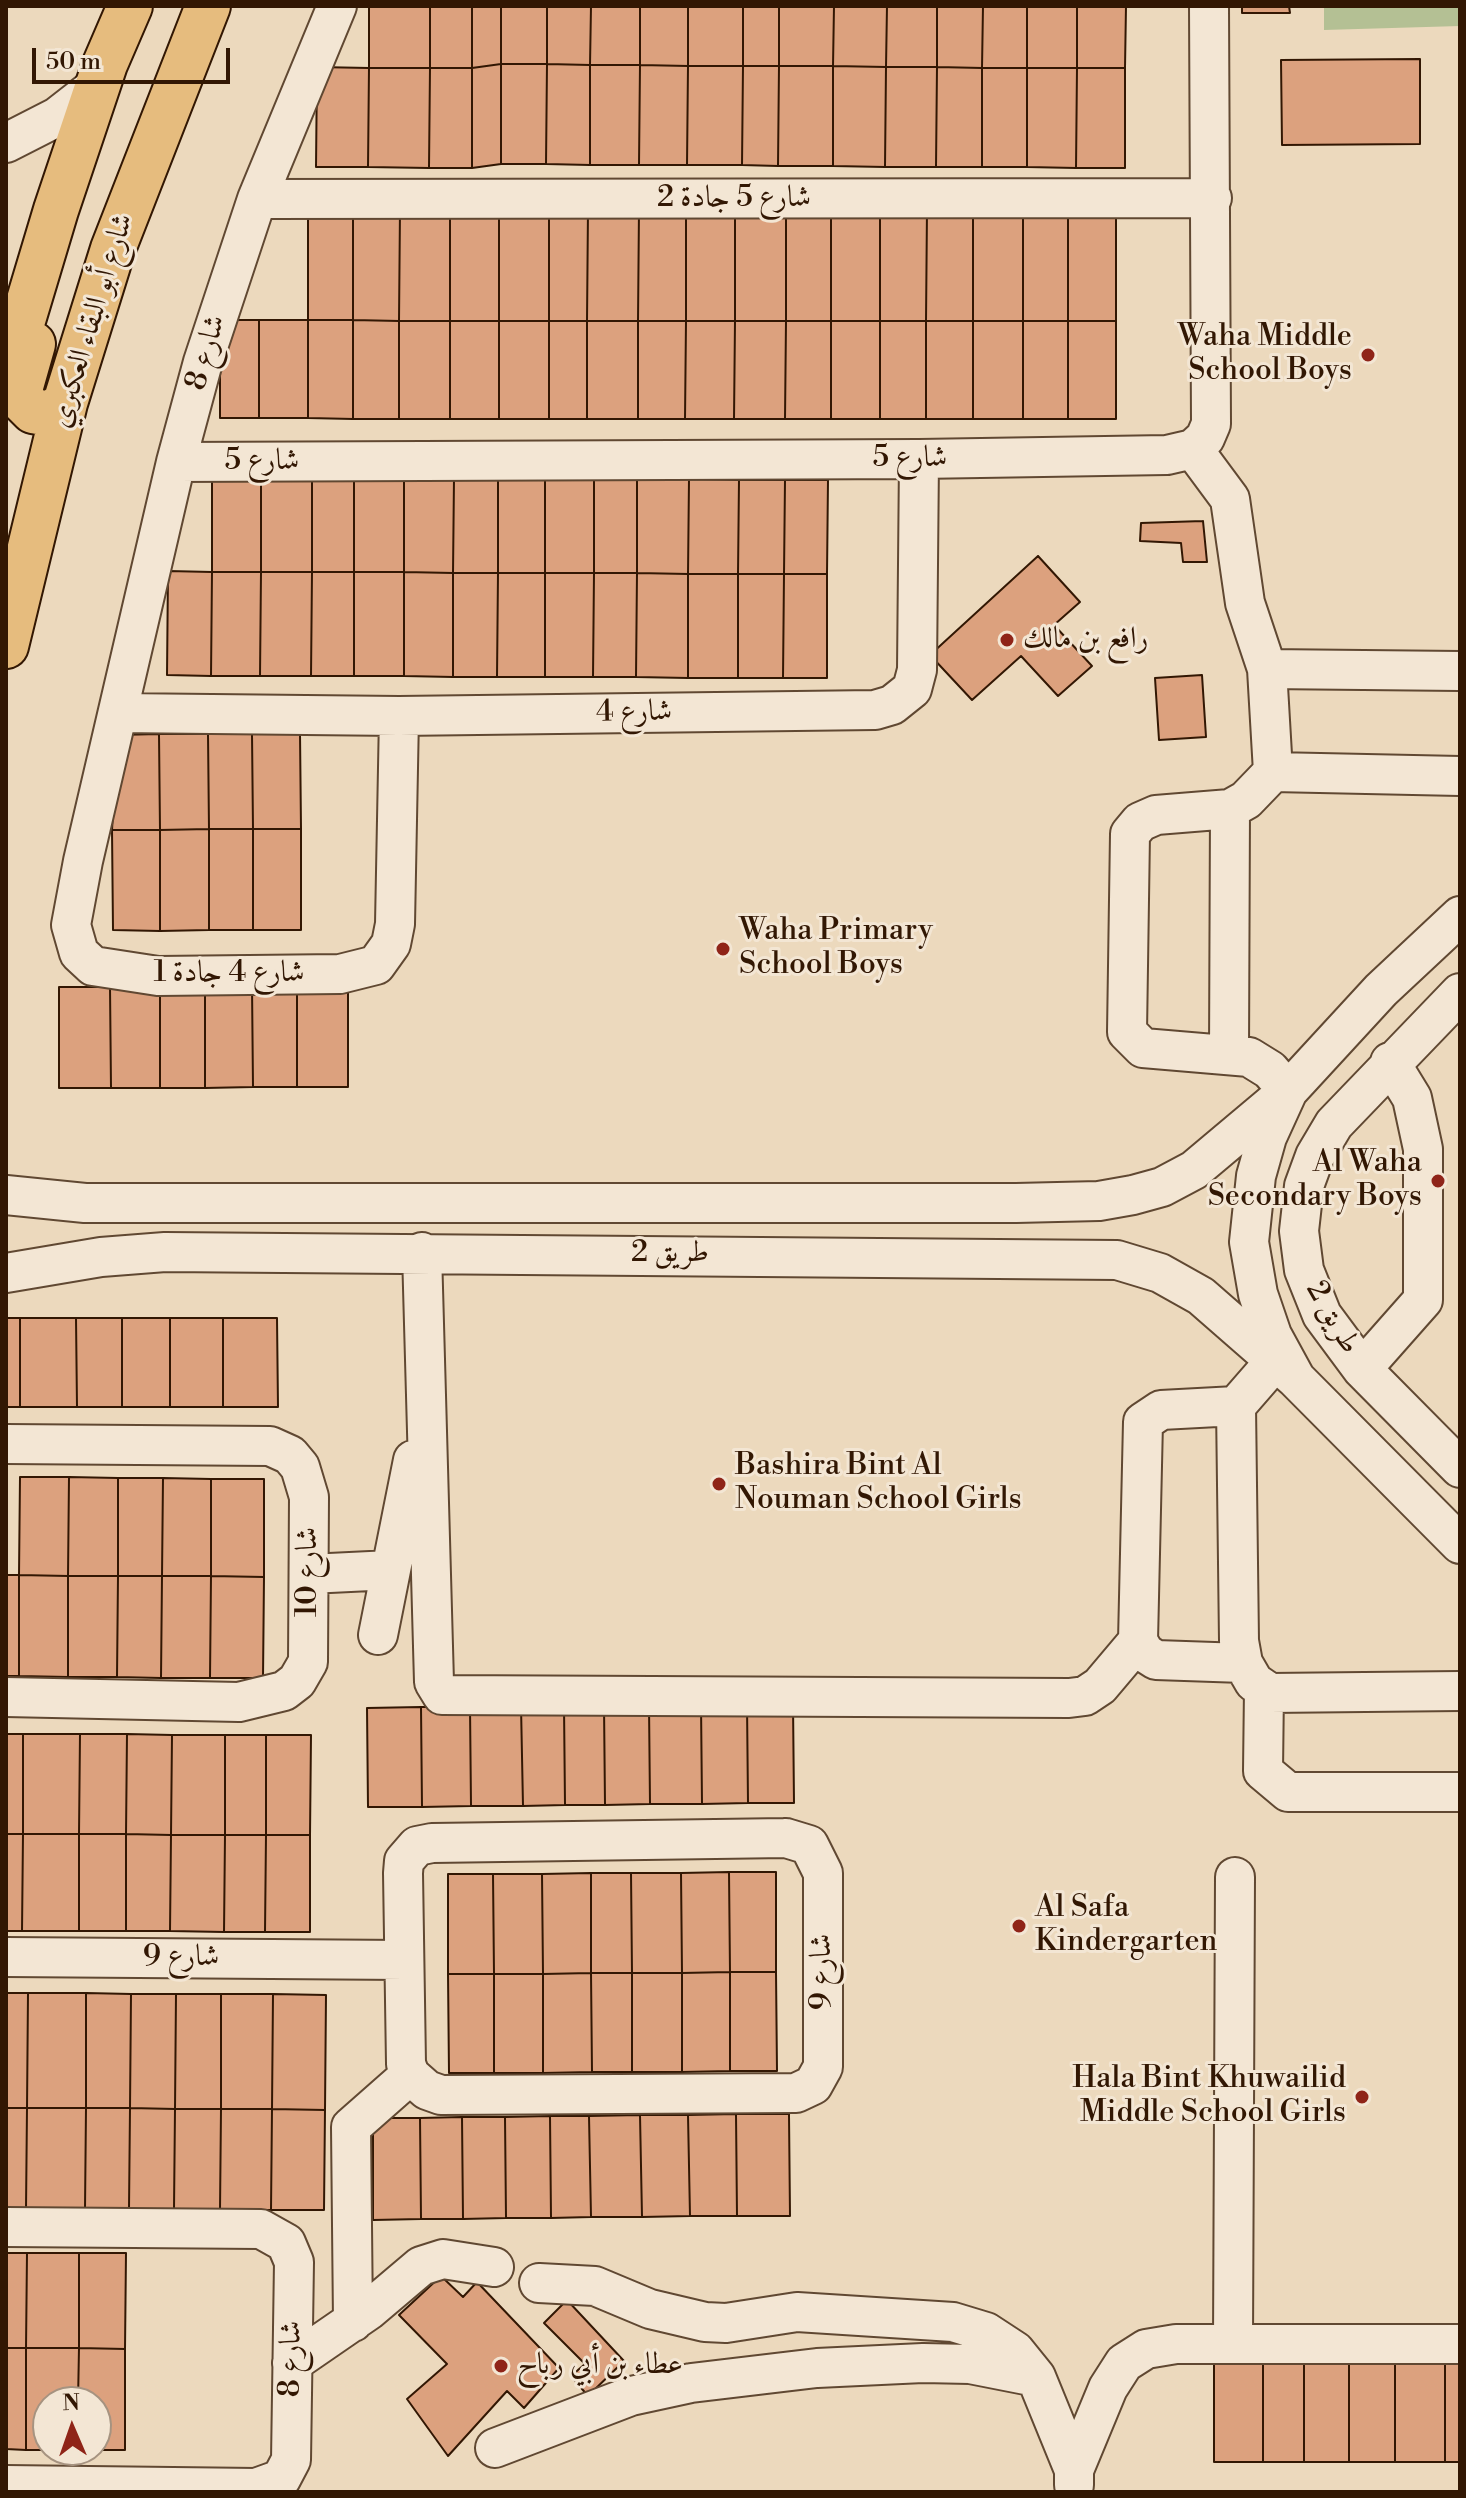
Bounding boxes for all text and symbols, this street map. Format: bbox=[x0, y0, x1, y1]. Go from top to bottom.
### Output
scale bar bbox=[36, 32, 234, 82]
text: 50 m bbox=[46, 47, 101, 77]
street label: شارع 5 جادة 2 bbox=[657, 181, 811, 217]
street label: شارع أبو البقاء العكبري bbox=[43, 210, 143, 432]
street label: شارع 8 bbox=[179, 311, 235, 395]
place label: Waha Middle School Boys bbox=[1178, 320, 1352, 390]
marker: Waha Middle School Boys bbox=[1359, 346, 1377, 364]
street label: شارع 5 bbox=[873, 441, 947, 477]
street label: شارع 5 bbox=[225, 444, 299, 480]
place label: رافع بن مالك bbox=[1023, 622, 1149, 658]
marker: رافع بن مالك bbox=[998, 631, 1016, 649]
street label: شارع 4 bbox=[596, 694, 672, 732]
place label: Waha Primary School Boys bbox=[739, 914, 933, 984]
marker: Waha Primary School Boys bbox=[714, 940, 732, 958]
street label: شارع 4 جادة 1 bbox=[153, 956, 305, 992]
place label: Al Waha Secondary Boys bbox=[1208, 1146, 1422, 1216]
marker: Al Waha Secondary Boys bbox=[1429, 1172, 1447, 1190]
street label: طريق 2 bbox=[631, 1236, 709, 1272]
street label: طريق 2 bbox=[1297, 1275, 1367, 1361]
place label: Bashira Bint Al Nouman School Girls bbox=[735, 1449, 1022, 1520]
marker: Bashira Bint Al Nouman School Girls bbox=[710, 1475, 728, 1493]
street label: شارع 10 bbox=[291, 1527, 327, 1617]
place label: Al Safa Kindergarten bbox=[1035, 1891, 1217, 1962]
marker: Al Safa Kindergarten bbox=[1010, 1917, 1028, 1935]
street label: شارع 9 bbox=[805, 1934, 841, 2010]
street label: شارع 9 bbox=[143, 1940, 219, 1976]
place label: Hala Bint Khuwailid Middle School Girls bbox=[1072, 2062, 1346, 2132]
marker: Hala Bint Khuwailid Middle School Girls bbox=[1353, 2088, 1371, 2106]
street label: شارع 8 bbox=[273, 2320, 311, 2398]
place label: عطاء بن أبي رباح bbox=[517, 2348, 683, 2384]
marker: عطاء بن أبي رباح bbox=[492, 2357, 510, 2375]
north arrow bbox=[32, 2386, 112, 2466]
text: N bbox=[62, 2390, 80, 2417]

